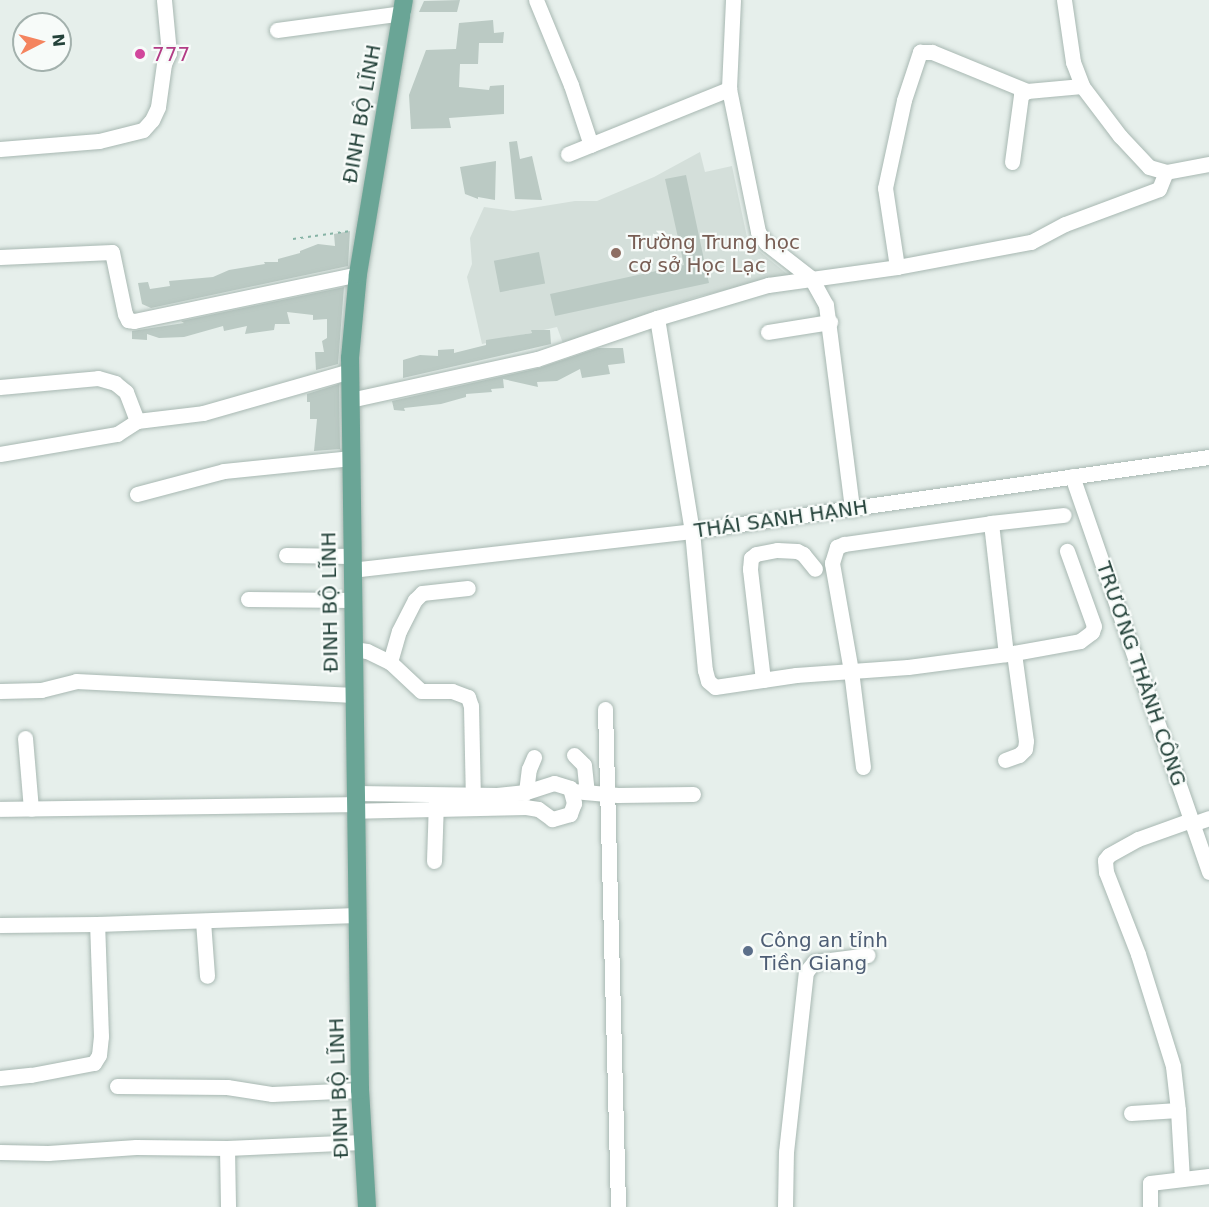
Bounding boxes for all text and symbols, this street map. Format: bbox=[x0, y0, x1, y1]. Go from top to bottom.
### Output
north arrow bbox=[12, 12, 72, 72]
text: N bbox=[48, 33, 69, 48]
place label: 777 bbox=[152, 42, 190, 66]
street label: ĐINH BỘ LĨNH bbox=[338, 43, 386, 185]
marker: 777 bbox=[133, 47, 147, 61]
place label: Trường Trung học cơ sở Học Lạc bbox=[628, 230, 800, 277]
marker: Trường Trung học cơ sở Học Lạc bbox=[609, 246, 623, 260]
street label: THÁI SANH HẠNH bbox=[693, 495, 869, 543]
street label: ĐINH BỘ LĨNH bbox=[317, 531, 343, 673]
street label: TRƯƠNG THÀNH CÔNG bbox=[1091, 559, 1191, 789]
place label: Công an tỉnh Tiền Giang bbox=[760, 928, 888, 975]
marker: Công an tỉnh Tiền Giang bbox=[741, 944, 755, 958]
street label: ĐINH BỘ LĨNH bbox=[325, 1017, 353, 1159]

